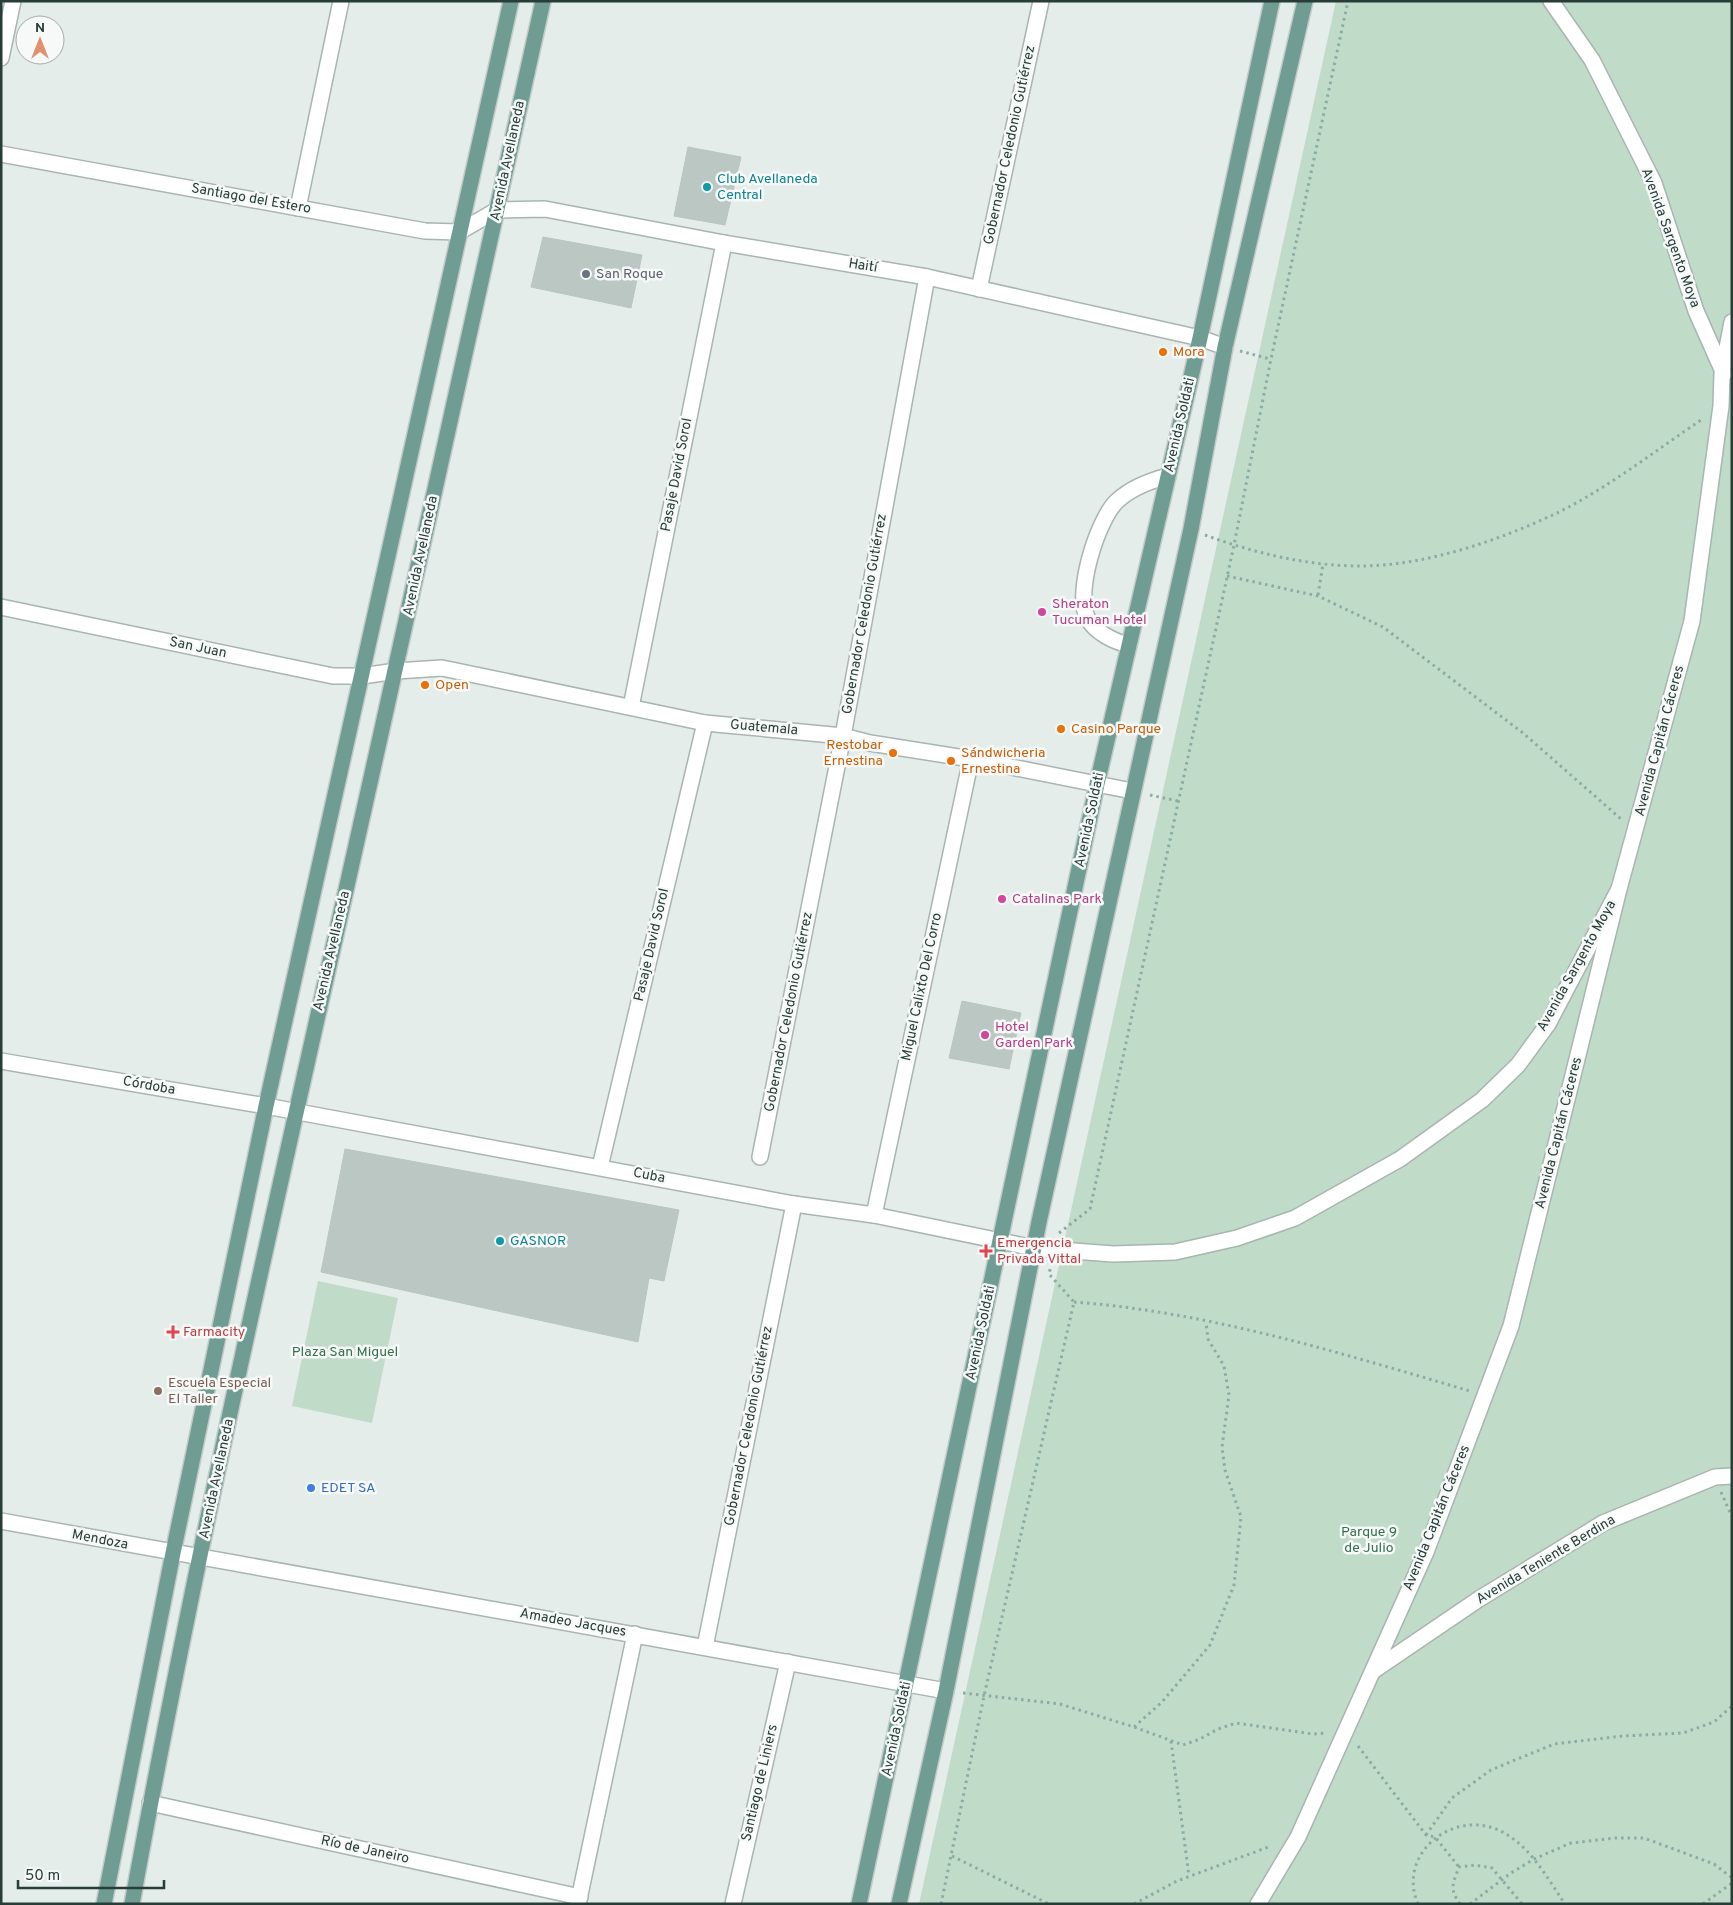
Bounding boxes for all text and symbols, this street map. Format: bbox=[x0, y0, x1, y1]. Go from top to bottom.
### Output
north arrow bbox=[15, 15, 65, 65]
text: N bbox=[35, 20, 45, 37]
street label: Gobernador Celedonio Gutiérrez bbox=[981, 44, 1039, 246]
street label: Avenida Avellaneda bbox=[487, 99, 529, 223]
street label: Avenida Sargento Moya bbox=[1637, 166, 1703, 310]
place label: Club Avellaneda Central bbox=[717, 171, 818, 204]
street label: Santiago del Estero bbox=[190, 180, 312, 218]
marker: Club Avellaneda Central bbox=[701, 181, 713, 193]
street label: Haití bbox=[847, 255, 880, 277]
place label: San Roque bbox=[596, 266, 663, 283]
marker: San Roque bbox=[580, 268, 592, 280]
place label: Mora bbox=[1173, 344, 1205, 361]
marker: Mora bbox=[1157, 346, 1169, 358]
street label: Avenida Soldati bbox=[1161, 376, 1199, 474]
street label: Pasaje David Sorol bbox=[658, 417, 696, 533]
street label: Avenida Avellaneda bbox=[400, 494, 442, 618]
street label: Gobernador Celedonio Gutiérrez bbox=[839, 512, 891, 716]
place label: Sheraton Tucuman Hotel bbox=[1052, 596, 1147, 629]
marker: Sheraton Tucuman Hotel bbox=[1036, 606, 1048, 618]
street label: San Juan bbox=[168, 634, 228, 662]
street label: Avenida Capitán Cáceres bbox=[1632, 664, 1688, 818]
place label: Open bbox=[435, 677, 469, 694]
marker: Open bbox=[419, 679, 431, 691]
street label: Guatemala bbox=[729, 717, 799, 739]
place label: Casino Parque bbox=[1071, 721, 1161, 738]
marker: Casino Parque bbox=[1055, 723, 1067, 735]
place label: Restobar Ernestina bbox=[824, 737, 884, 770]
place label: Sándwicheria Ernestina bbox=[961, 745, 1045, 778]
marker: Restobar Ernestina bbox=[887, 747, 899, 759]
marker: Sándwicheria Ernestina bbox=[945, 755, 957, 767]
street label: Avenida Soldati bbox=[1072, 771, 1108, 869]
street label: Pasaje David Sorol bbox=[631, 887, 673, 1003]
street label: Avenida Avellaneda bbox=[310, 889, 354, 1013]
place label: Catalinas Park bbox=[1012, 891, 1102, 908]
marker: Catalinas Park bbox=[996, 893, 1008, 905]
street label: Avenida Sargento Moya bbox=[1534, 897, 1620, 1035]
street label: Gobernador Celedonio Gutiérrez bbox=[761, 911, 817, 1113]
street label: Miguel Calixto Del Corro bbox=[898, 911, 946, 1063]
place label: Hotel Garden Park bbox=[995, 1019, 1073, 1052]
marker: Hotel Garden Park bbox=[979, 1029, 991, 1041]
street label: Avenida Capitán Cáceres bbox=[1532, 1055, 1586, 1211]
street label: Córdoba bbox=[121, 1073, 177, 1099]
street label: Cuba bbox=[631, 1165, 667, 1187]
place label: GASNOR bbox=[510, 1233, 566, 1250]
marker: GASNOR bbox=[494, 1235, 506, 1247]
place label: Emergencia Privada Vittal bbox=[997, 1235, 1081, 1268]
marker: Emergencia Privada Vittal bbox=[979, 1244, 993, 1258]
street label: Avenida Soldati bbox=[963, 1284, 999, 1382]
place label: Farmacity bbox=[183, 1324, 245, 1341]
street label: Gobernador Celedonio Gutiérrez bbox=[721, 1325, 777, 1527]
marker: Farmacity bbox=[167, 1326, 179, 1338]
park label: Plaza San Miguel bbox=[292, 1344, 398, 1361]
place label: Escuela Especial El Taller bbox=[168, 1375, 271, 1408]
marker: Escuela Especial El Taller bbox=[152, 1385, 164, 1397]
street label: Avenida Avellaneda bbox=[196, 1417, 238, 1541]
street label: Avenida Capitán Cáceres bbox=[1400, 1443, 1474, 1593]
place label: EDET SA bbox=[321, 1480, 376, 1497]
marker: EDET SA bbox=[305, 1482, 317, 1494]
street label: Avenida Teniente Berdina bbox=[1473, 1512, 1619, 1608]
park label: Parque 9 de Julio bbox=[1341, 1524, 1397, 1557]
street label: Mendoza bbox=[70, 1526, 130, 1554]
street label: Amadeo Jacques bbox=[518, 1605, 628, 1641]
street label: Avenida Soldati bbox=[879, 1680, 915, 1778]
street label: Santiago de Liniers bbox=[738, 1723, 782, 1843]
street label: Río de Janeiro bbox=[319, 1832, 411, 1868]
scale bar bbox=[18, 1858, 164, 1890]
text: 50 m bbox=[25, 1867, 60, 1886]

